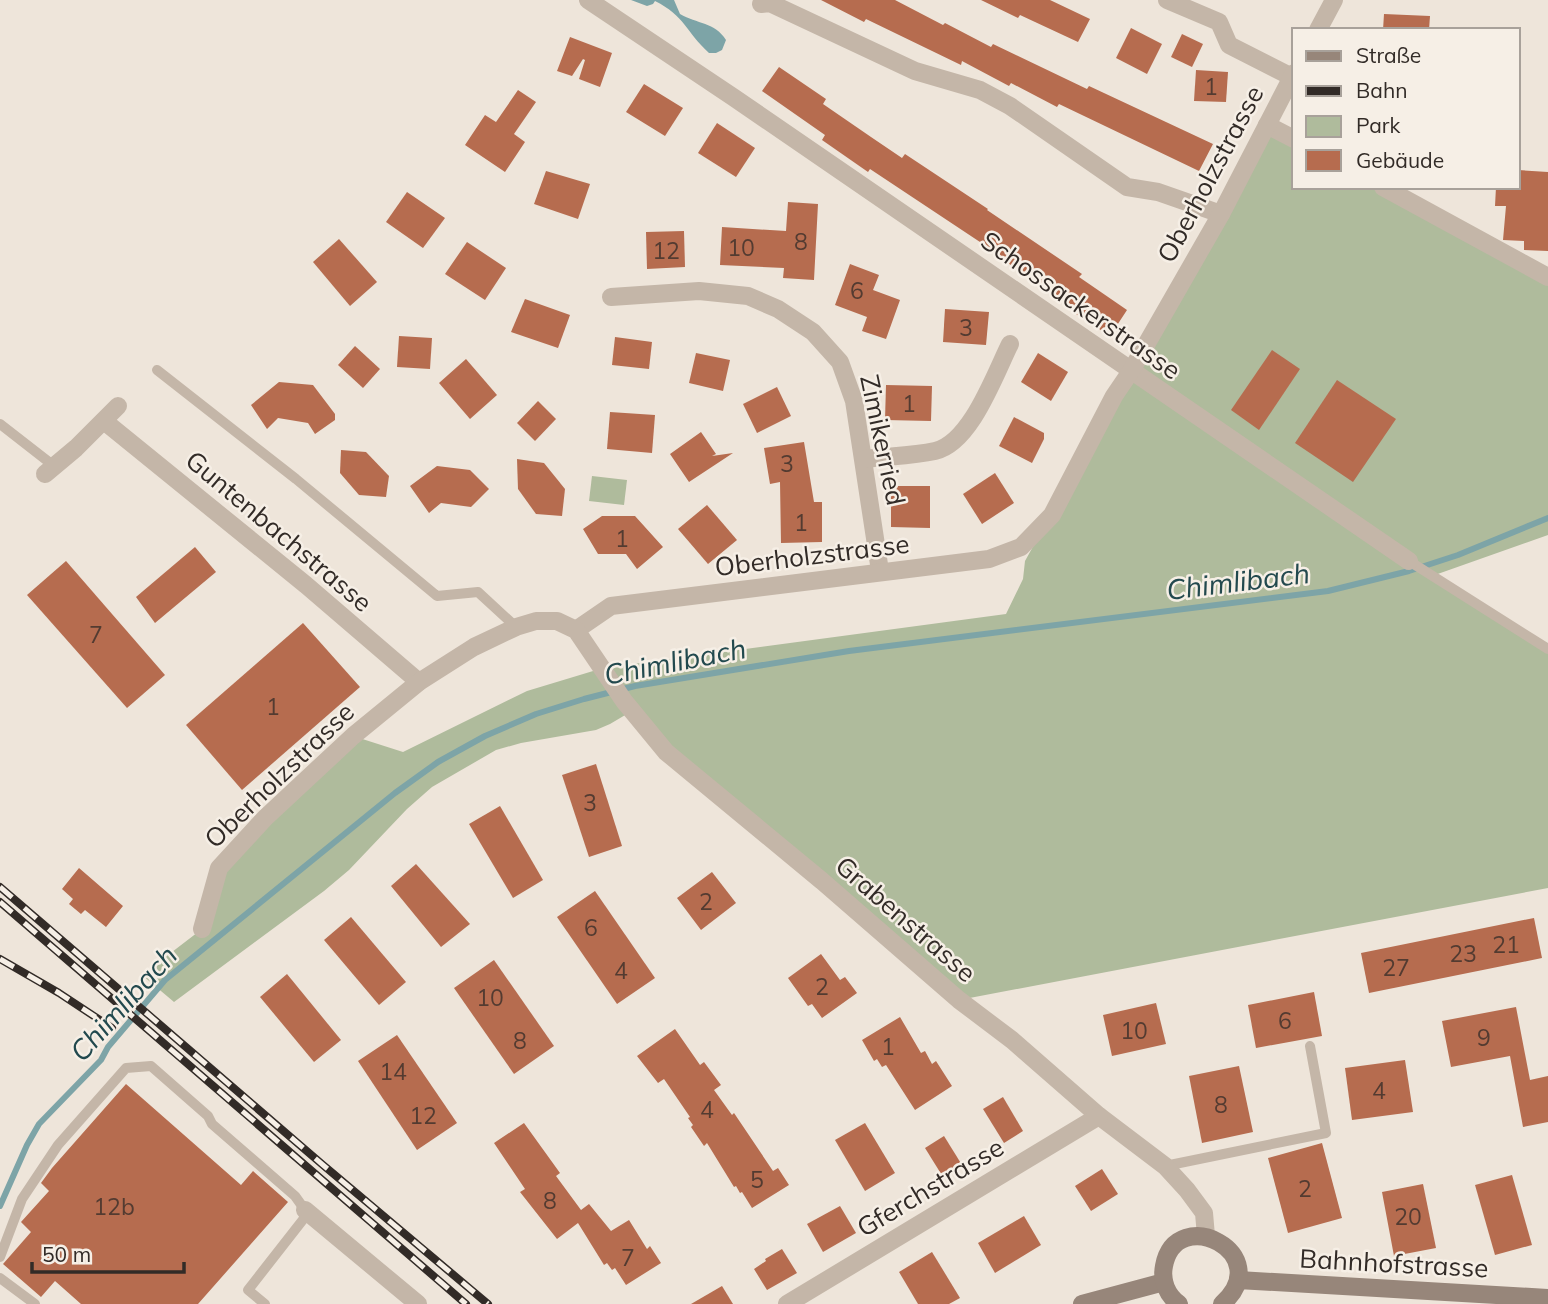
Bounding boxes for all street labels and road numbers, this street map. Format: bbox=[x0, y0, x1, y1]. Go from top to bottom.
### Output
street label: Oberholzstrasse bbox=[1150, 80, 1270, 268]
street label: Schossackerstrasse bbox=[975, 224, 1187, 386]
street label: Zimikerried bbox=[853, 372, 913, 508]
street label: Guntenbachstrasse bbox=[179, 443, 379, 619]
street label: Oberholzstrasse bbox=[713, 527, 911, 583]
street label: Oberholzstrasse bbox=[197, 695, 361, 855]
street label: Grabenstrasse bbox=[829, 849, 983, 989]
street label: Gferchstrasse bbox=[850, 1130, 1010, 1244]
street label: Bahnhofstrasse bbox=[1299, 1242, 1489, 1284]

